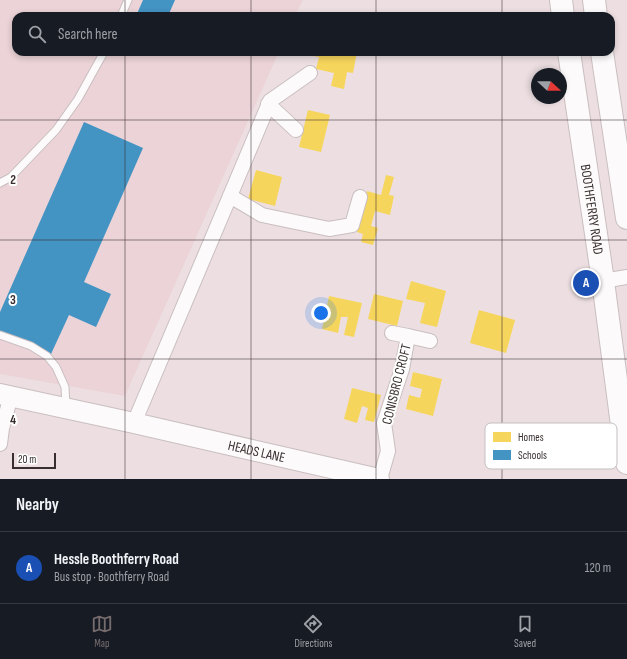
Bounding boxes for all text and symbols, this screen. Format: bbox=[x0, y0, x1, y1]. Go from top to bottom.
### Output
search box bbox=[12, 12, 615, 56]
icon: search bbox=[26, 23, 48, 45]
text: Search here bbox=[58, 25, 118, 44]
north arrow bbox=[531, 68, 567, 104]
street label: BOOTHFERRY ROAD bbox=[577, 163, 607, 256]
text: 2 bbox=[10, 172, 16, 188]
pin: A bbox=[573, 268, 599, 298]
text: 3 bbox=[10, 292, 16, 308]
your location bbox=[311, 303, 331, 323]
street label: CONISBRO CROFT bbox=[378, 342, 415, 426]
text: 4 bbox=[10, 412, 16, 428]
legend bbox=[485, 423, 617, 469]
text: Homes bbox=[518, 431, 544, 444]
street label: HEADS LANE bbox=[226, 437, 287, 466]
text: Schools bbox=[518, 449, 547, 462]
scale bar bbox=[12, 451, 56, 470]
text: 20 m bbox=[18, 453, 36, 466]
text: Nearby bbox=[16, 495, 59, 515]
text: Hessle Boothferry Road bbox=[54, 550, 179, 569]
text: A bbox=[26, 560, 32, 576]
text: 120 m bbox=[585, 560, 611, 576]
text: Bus stop · Boothferry Road bbox=[54, 569, 169, 585]
tab: Map bbox=[91, 613, 113, 650]
tab: Directions bbox=[295, 613, 332, 650]
tab: Saved bbox=[514, 613, 536, 650]

